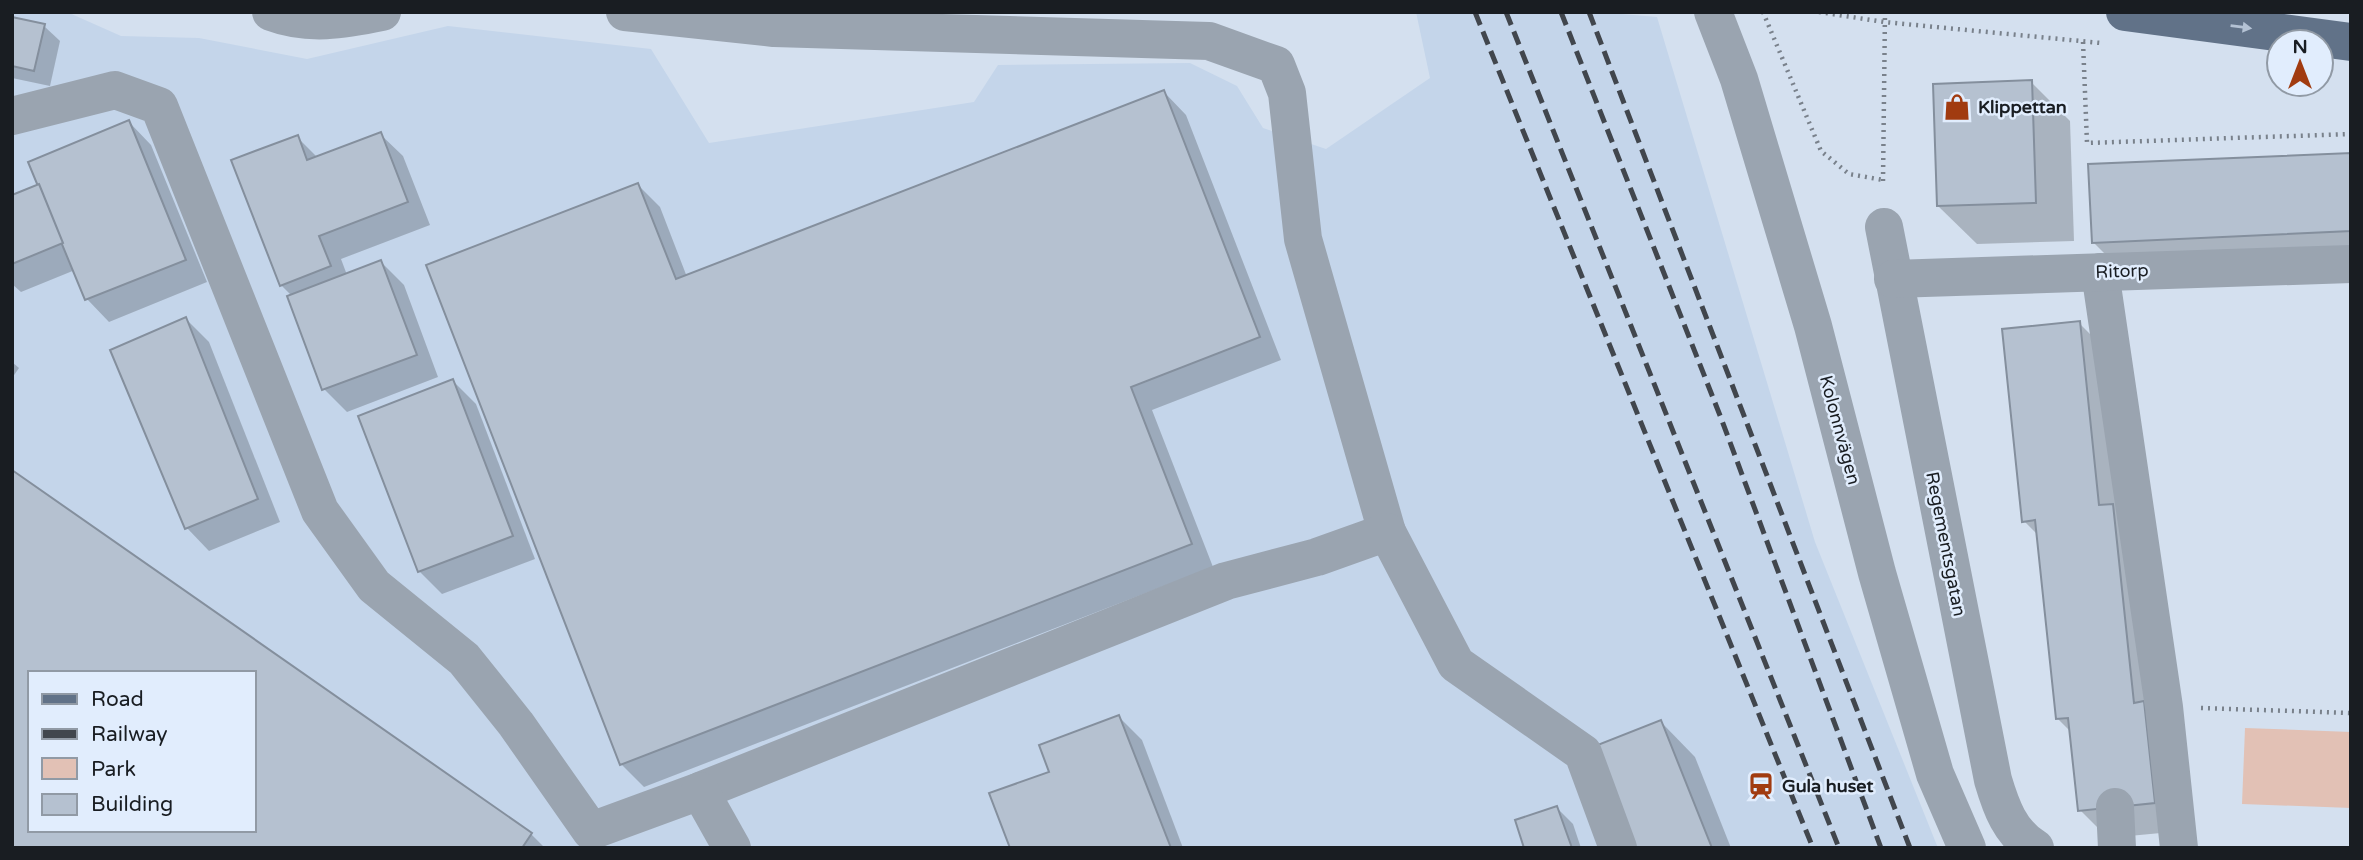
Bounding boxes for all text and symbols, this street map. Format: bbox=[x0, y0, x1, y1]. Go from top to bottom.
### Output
one-way arrow bbox=[2230, 22, 2252, 33]
north arrow bbox=[2265, 28, 2335, 98]
text: N bbox=[2292, 36, 2308, 58]
shop icon: Klippettan bbox=[1942, 92, 1972, 122]
place label: Klippettan bbox=[1978, 96, 2067, 118]
street label: Ritorp bbox=[2095, 259, 2149, 283]
street label: Kolonnvägen bbox=[1815, 373, 1865, 487]
street label: Regementsgatan bbox=[1921, 470, 1971, 618]
legend bbox=[28, 671, 256, 832]
text: Road bbox=[91, 687, 144, 712]
text: Railway bbox=[91, 722, 168, 747]
text: Park bbox=[91, 757, 136, 782]
station icon: Gula huset bbox=[1746, 771, 1776, 801]
place label: Gula huset bbox=[1782, 775, 1874, 797]
text: Building bbox=[91, 792, 173, 817]

